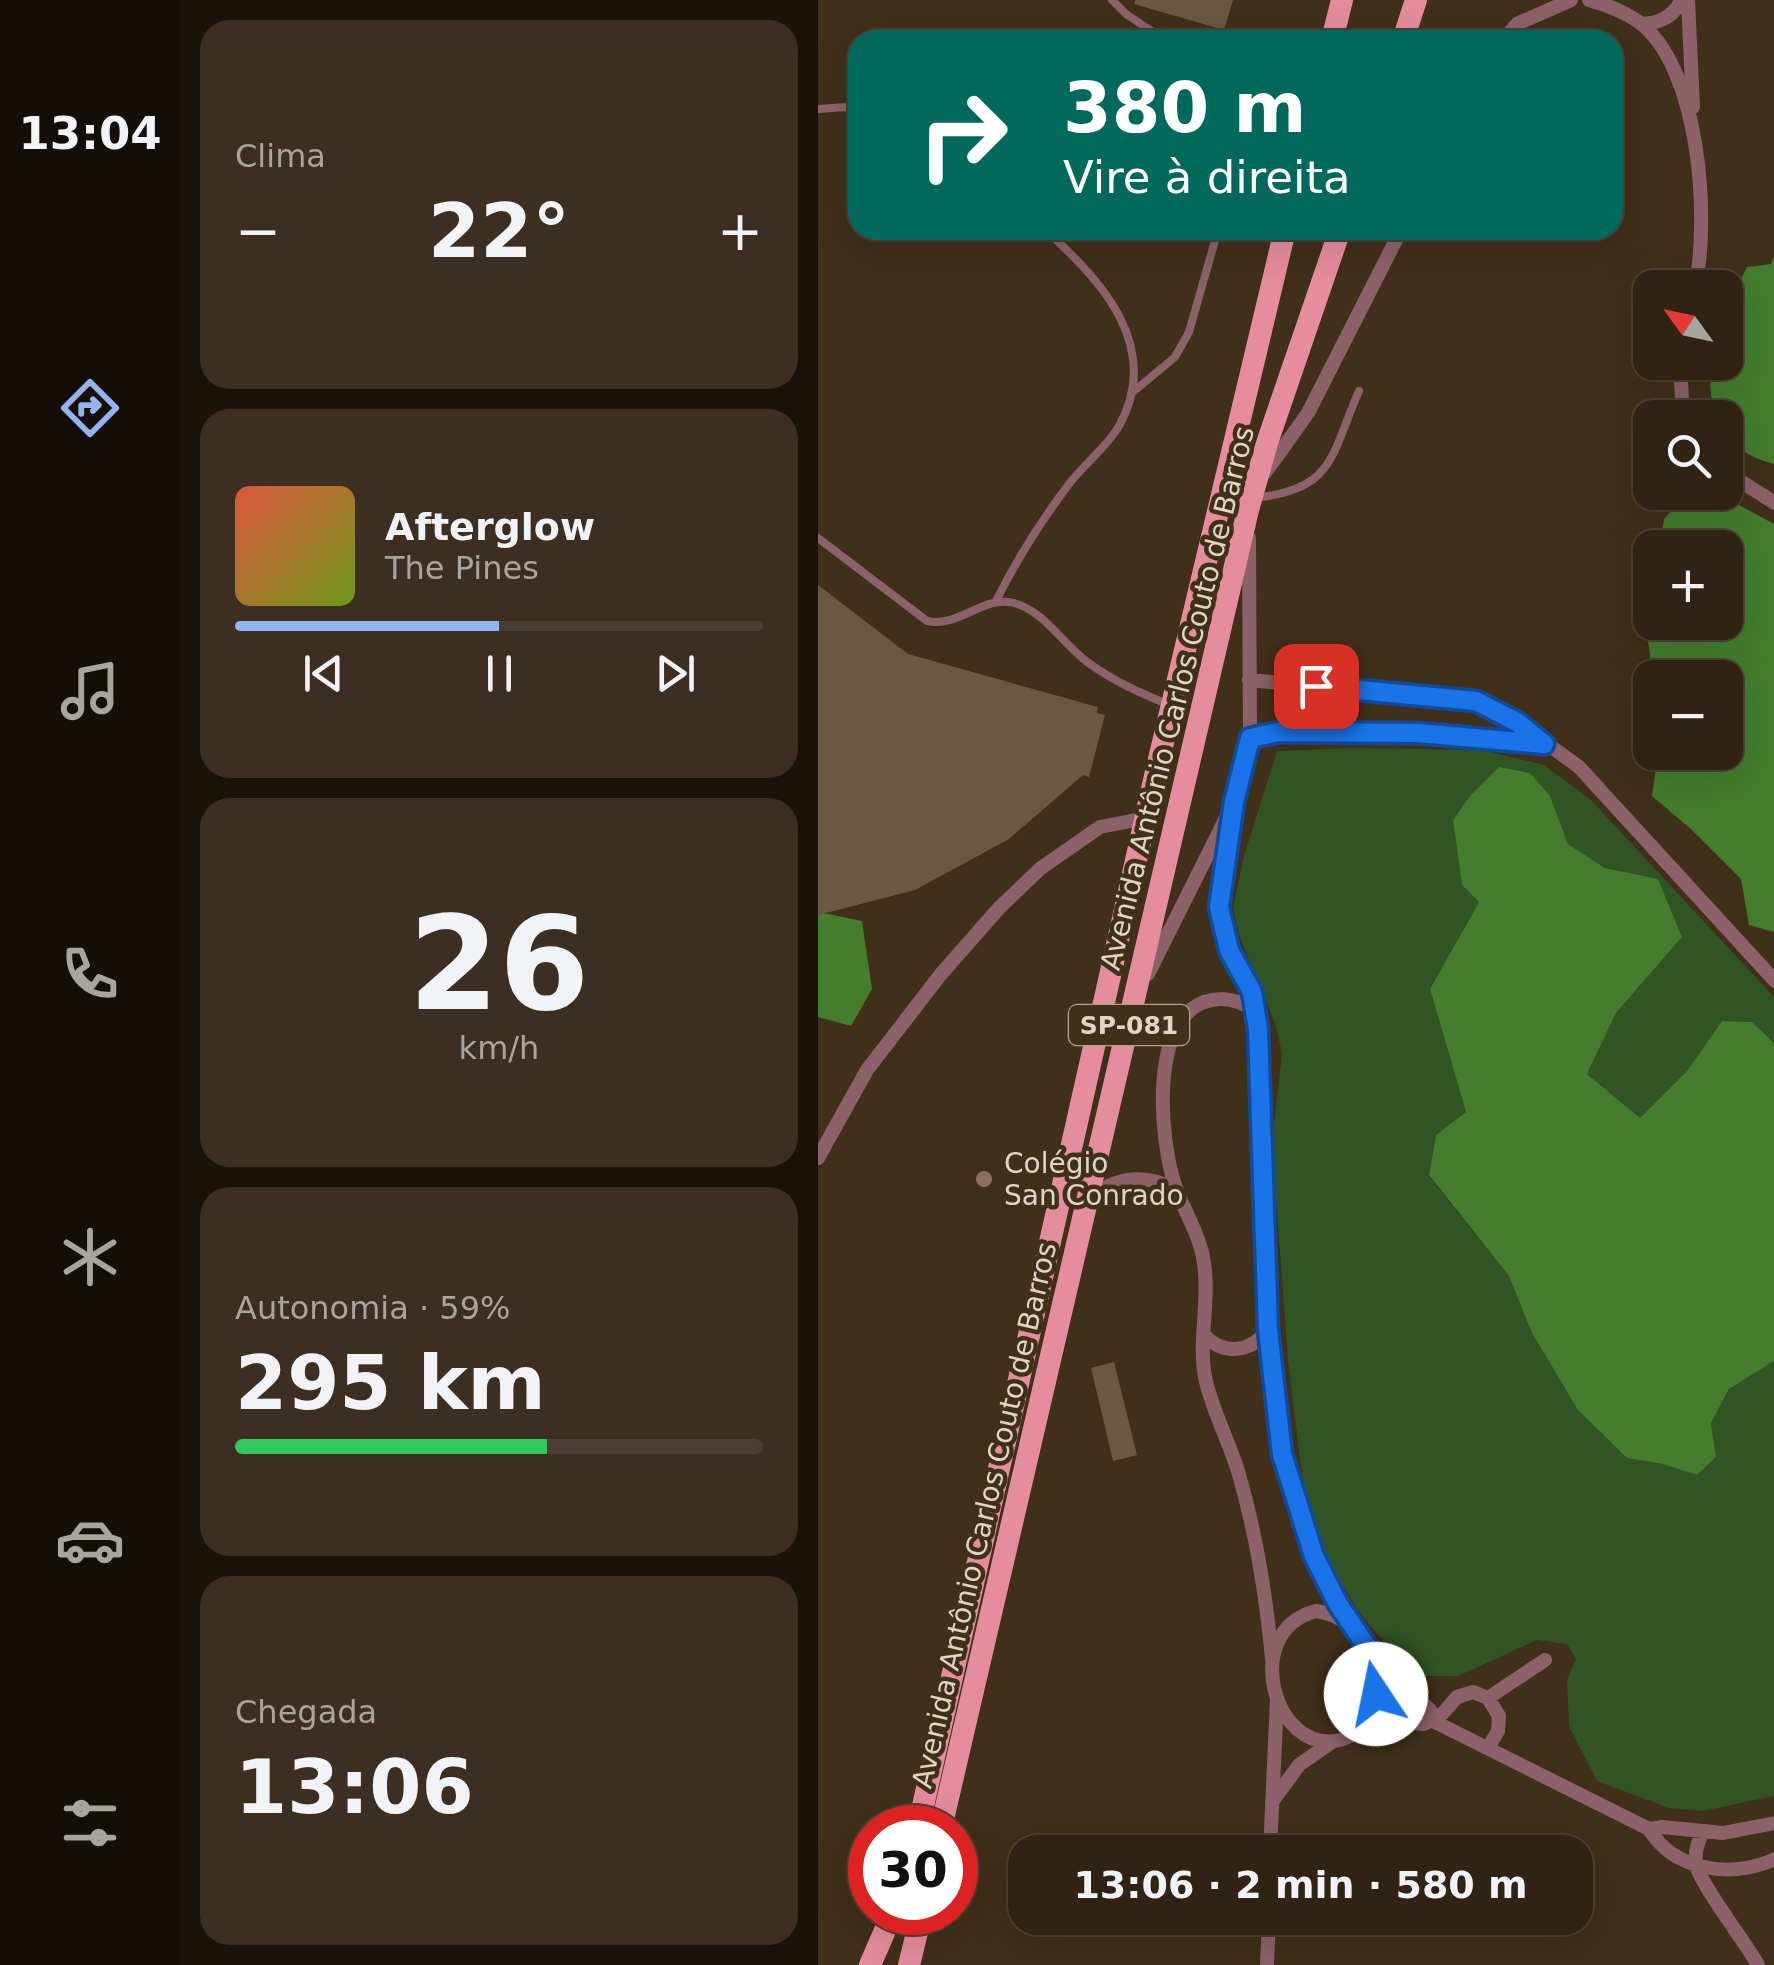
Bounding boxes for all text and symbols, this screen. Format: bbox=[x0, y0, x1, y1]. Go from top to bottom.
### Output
text: 380 m bbox=[1063, 67, 1306, 149]
icon: right bbox=[898, 70, 1028, 200]
text: 13:04 bbox=[18, 107, 162, 160]
text: Clima bbox=[235, 137, 326, 175]
text: Vire à direita bbox=[1063, 151, 1351, 204]
text: 22° bbox=[428, 187, 570, 275]
text: − bbox=[235, 199, 281, 263]
text: + bbox=[717, 199, 763, 263]
north arrow bbox=[1633, 270, 1743, 380]
map controls bbox=[1633, 270, 1743, 770]
icon: directions bbox=[55, 373, 125, 443]
button: search bbox=[1633, 400, 1743, 510]
street label: Avenida Antônio Carlos Couto de Barros bbox=[1094, 423, 1261, 973]
text: Afterglow bbox=[385, 505, 595, 549]
button: + bbox=[1633, 530, 1743, 640]
text: The Pines bbox=[385, 549, 539, 587]
pin bbox=[1274, 644, 1359, 729]
icon: previous bbox=[296, 646, 351, 701]
icon: pause bbox=[472, 646, 527, 701]
icon: next bbox=[648, 646, 703, 701]
icon: music bbox=[55, 656, 125, 726]
icon: arrive bbox=[1289, 659, 1344, 714]
button: − bbox=[1633, 660, 1743, 770]
text: 26 bbox=[409, 888, 589, 1040]
icon: phone bbox=[55, 939, 125, 1009]
road number: SP-081 bbox=[1069, 1005, 1189, 1045]
text: km/h bbox=[459, 1029, 539, 1067]
place label: Colégio San Conrado bbox=[1004, 1147, 1184, 1212]
marker: Colégio San Conrado bbox=[973, 1168, 995, 1190]
icon: climate bbox=[55, 1222, 125, 1292]
street label: Avenida Antônio Carlos Couto de Barros bbox=[906, 1239, 1063, 1791]
text: Autonomia · 59% bbox=[235, 1289, 510, 1327]
text: 295 km bbox=[235, 1339, 546, 1427]
icon: car bbox=[55, 1505, 125, 1575]
position arrow bbox=[1324, 1642, 1428, 1746]
text: Chegada bbox=[235, 1693, 377, 1731]
text: 13:06 bbox=[235, 1743, 474, 1831]
icon: filters bbox=[55, 1788, 125, 1858]
speed limit sign: 30 bbox=[848, 1805, 978, 1935]
text: 13:06 · 2 min · 580 m bbox=[1073, 1863, 1528, 1907]

